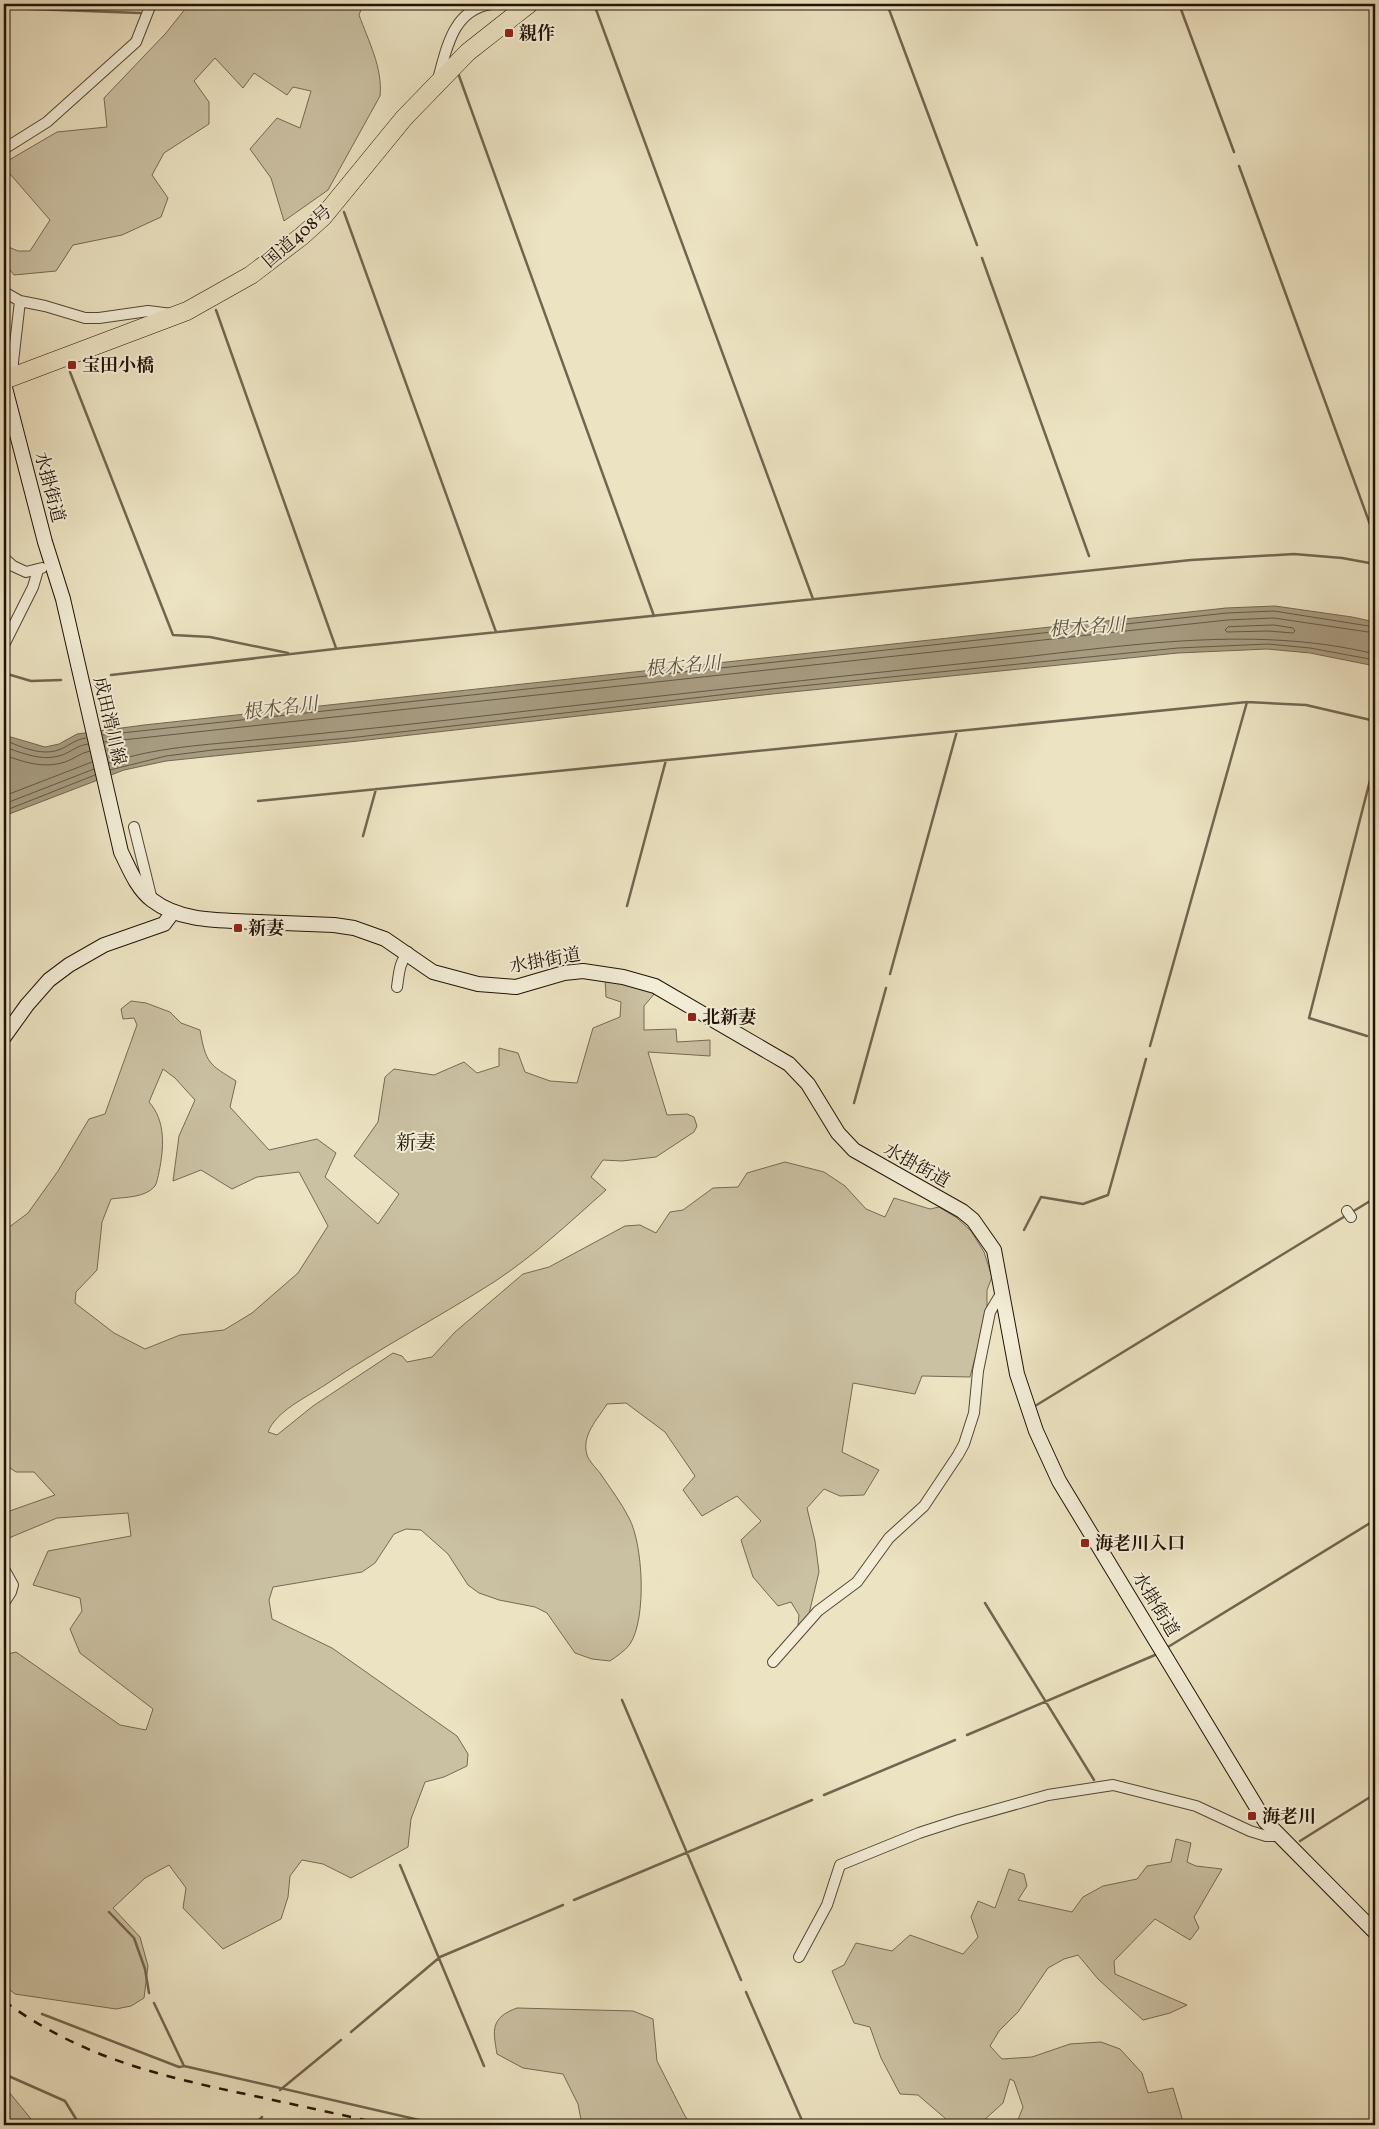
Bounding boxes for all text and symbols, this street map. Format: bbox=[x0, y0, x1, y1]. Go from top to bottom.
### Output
place label: 親作 bbox=[519, 22, 555, 47]
marker: 親作 bbox=[503, 27, 515, 39]
street label: 国道408号 bbox=[258, 200, 338, 274]
place label: 宝田小橋 bbox=[82, 354, 154, 379]
marker: 宝田小橋 bbox=[66, 359, 78, 371]
street label: 水掛街道 bbox=[27, 449, 70, 525]
water label: 根木名川 bbox=[1048, 612, 1128, 644]
water label: 根木名川 bbox=[644, 651, 724, 683]
street label: 成田滑川線 bbox=[86, 675, 131, 768]
water label: 根木名川 bbox=[241, 691, 322, 727]
place label: 新妻 bbox=[248, 917, 284, 942]
marker: 新妻 bbox=[232, 922, 244, 934]
street label: 水掛街道 bbox=[508, 943, 583, 980]
place label: 北新妻 bbox=[702, 1006, 756, 1031]
marker: 北新妻 bbox=[686, 1011, 698, 1023]
district label: 新妻 bbox=[396, 1130, 436, 1158]
street label: 水掛街道 bbox=[879, 1138, 954, 1195]
place label: 海老川入口 bbox=[1095, 1532, 1185, 1557]
marker: 海老川入口 bbox=[1079, 1537, 1091, 1549]
street label: 水掛街道 bbox=[1125, 1567, 1184, 1642]
place label: 海老川 bbox=[1262, 1805, 1316, 1830]
marker: 海老川 bbox=[1246, 1810, 1258, 1822]

